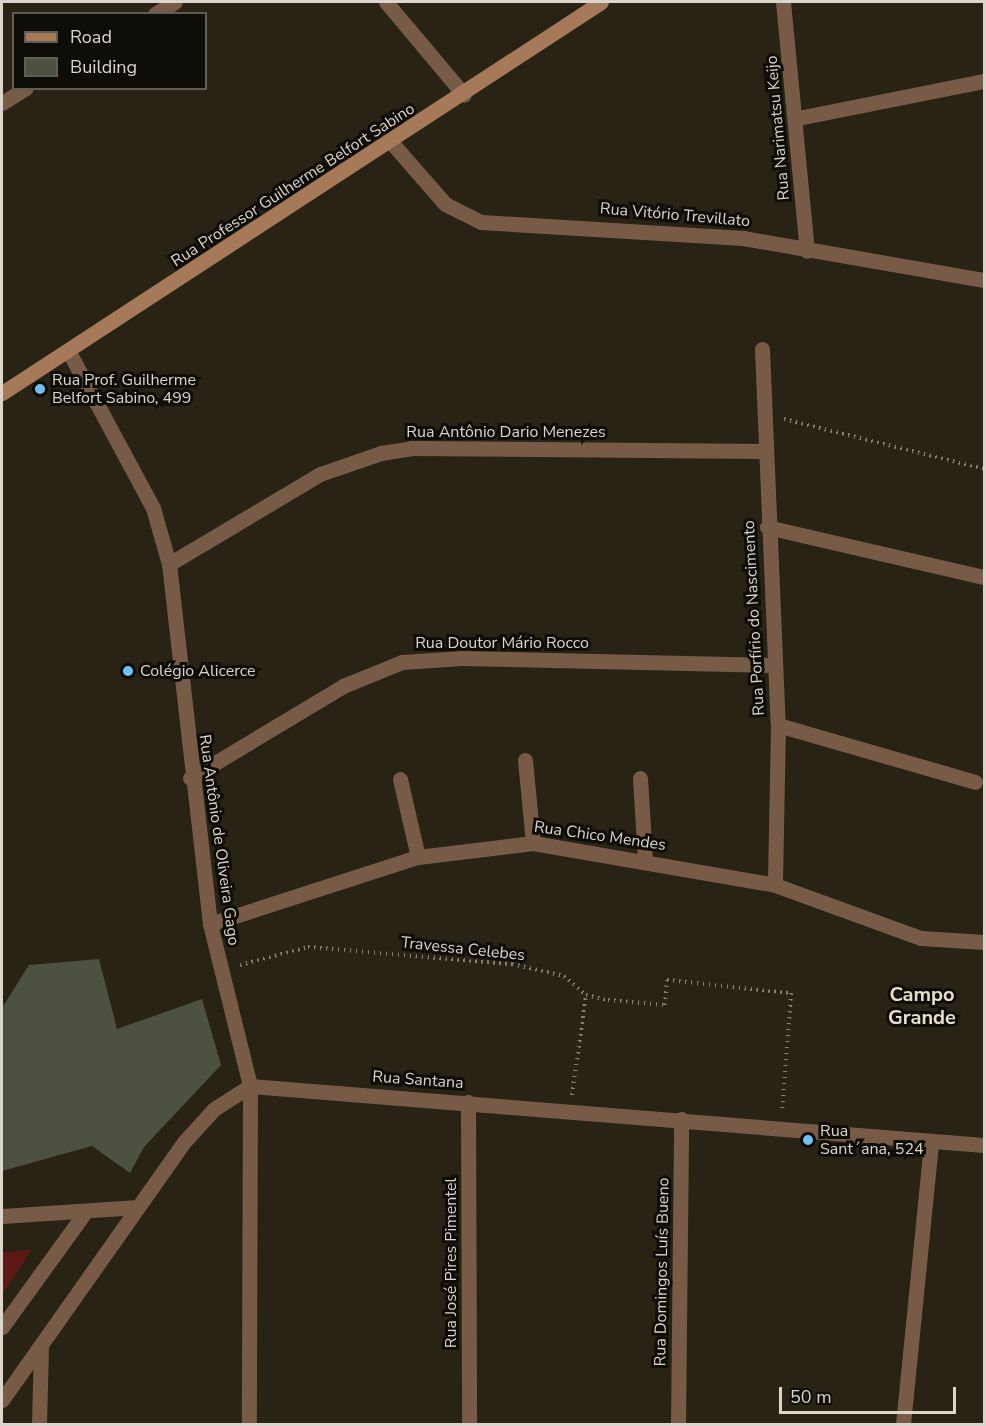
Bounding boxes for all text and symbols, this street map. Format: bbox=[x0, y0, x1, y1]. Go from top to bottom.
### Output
legend bbox=[12, 12, 207, 90]
text: Road bbox=[70, 25, 112, 49]
text: Building bbox=[70, 55, 137, 79]
street label: Rua Narimatsu Keijo bbox=[762, 55, 794, 201]
street label: Rua Professor Guilherme Belfort Sabino bbox=[168, 99, 418, 271]
street label: Rua Vitório Trevillato bbox=[599, 199, 751, 231]
place label: Rua Prof. Guilherme Belfort Sabino, 499 bbox=[52, 370, 196, 408]
marker: Rua Prof. Guilherme Belfort Sabino, 499 bbox=[33, 382, 47, 396]
street label: Rua Antônio Dario Menezes bbox=[406, 422, 606, 442]
street label: Rua Porfírio do Nascimento bbox=[739, 520, 769, 716]
street label: Rua Doutor Mário Rocco bbox=[415, 633, 589, 653]
place label: Colégio Alicerce bbox=[140, 661, 256, 681]
marker: Colégio Alicerce bbox=[121, 664, 135, 678]
street label: Rua Antônio de Oliveira Gago bbox=[195, 733, 243, 947]
street label: Rua Chico Mendes bbox=[533, 817, 667, 855]
street label: Travessa Celebes bbox=[400, 933, 526, 965]
district label: Campo Grande bbox=[888, 982, 956, 1029]
street label: Rua Santana bbox=[372, 1067, 464, 1093]
place label: Rua Sant´ana, 524 bbox=[820, 1121, 924, 1159]
marker: Rua Sant´ana, 524 bbox=[801, 1133, 815, 1147]
street label: Rua Domingos Luís Bueno bbox=[651, 1177, 673, 1367]
street label: Rua José Pires Pimentel bbox=[441, 1178, 461, 1348]
scale bar bbox=[782, 1375, 959, 1413]
text: 50 m bbox=[790, 1385, 832, 1409]

